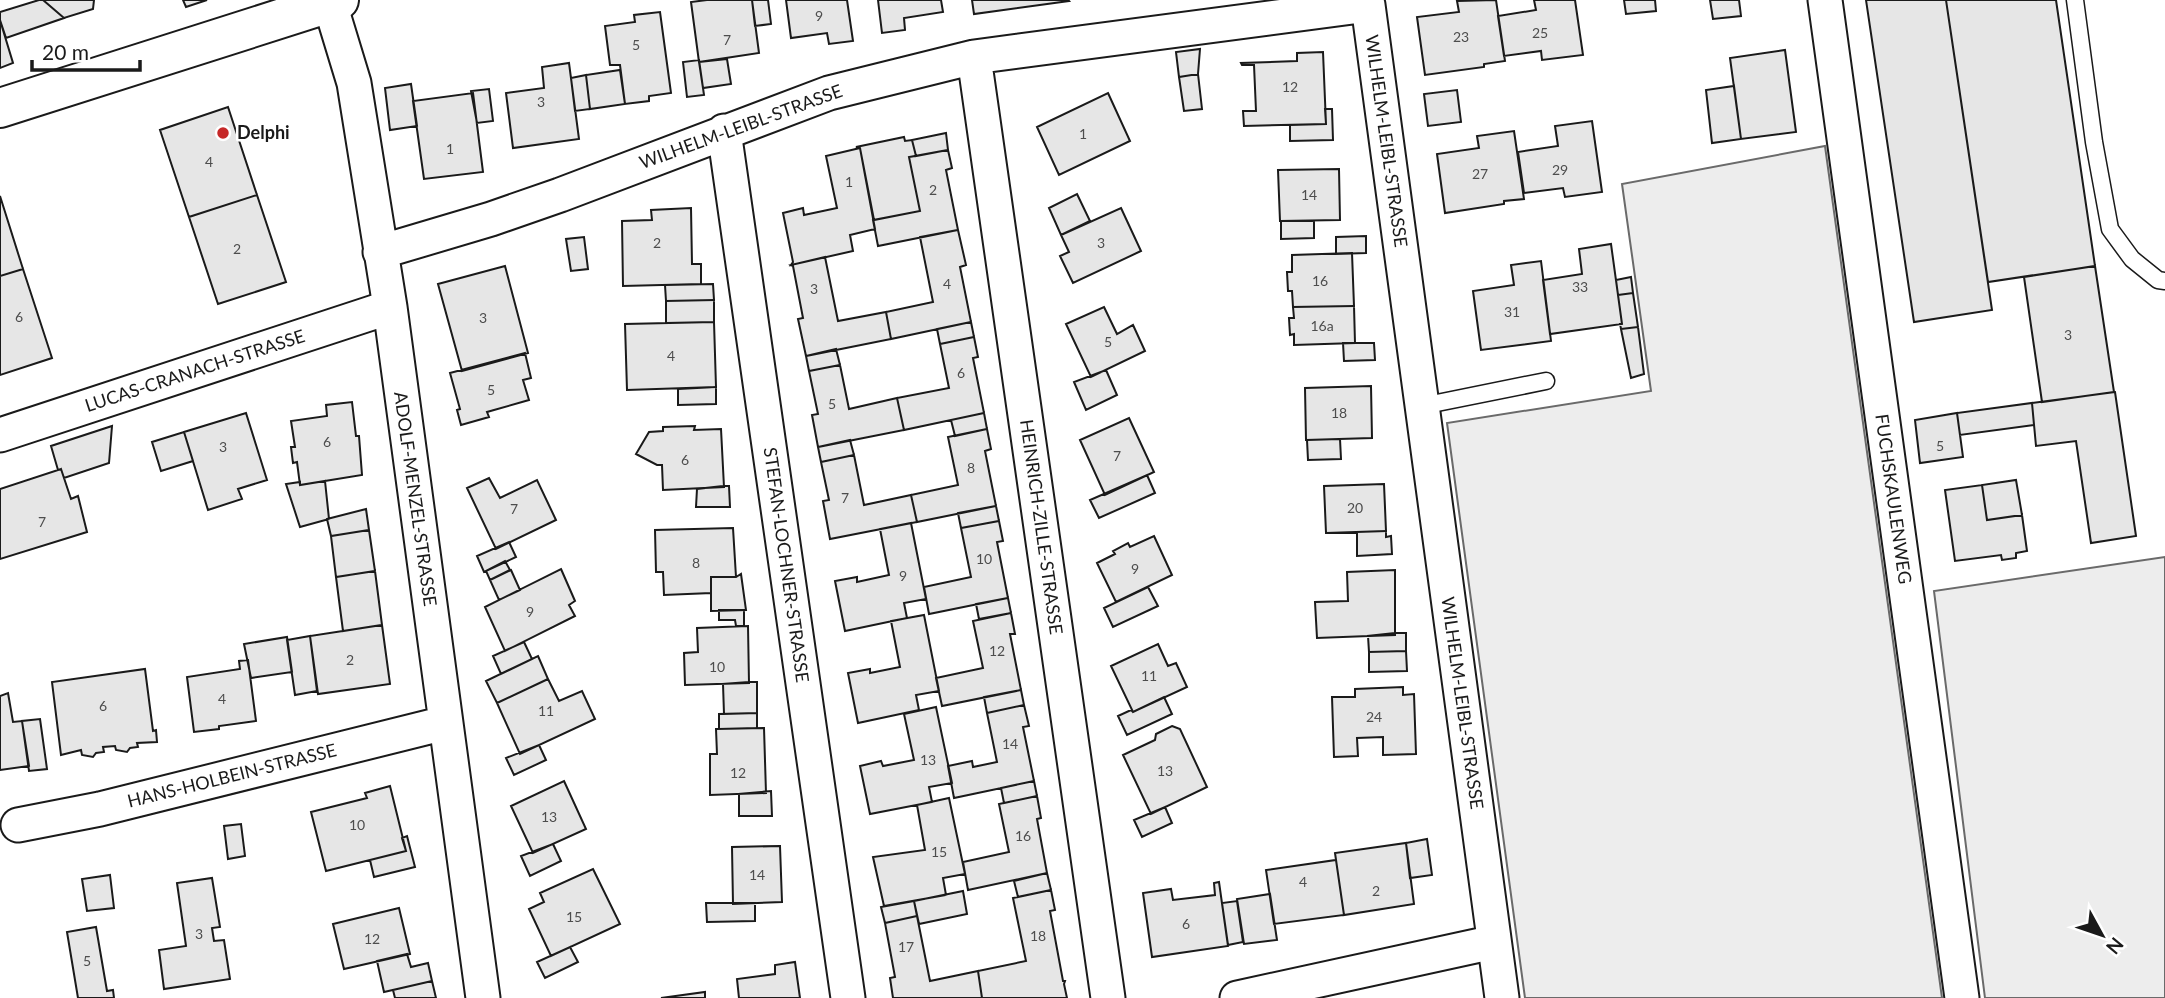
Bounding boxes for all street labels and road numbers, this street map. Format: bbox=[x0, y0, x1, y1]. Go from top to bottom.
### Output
street label: WILHELM-LEIBL-STRASSE bbox=[1361, 33, 1413, 249]
street label: WILHELM-LEIBL-STRASSE bbox=[636, 79, 845, 173]
street label: LUCAS-CRANACH-STRASSE bbox=[82, 324, 307, 416]
street label: ADOLF-MENZEL-STRASSE bbox=[390, 390, 442, 608]
street label: FUCHSKAULENWEG bbox=[1871, 413, 1917, 585]
street label: HEINRICH-ZILLE-STRASSE bbox=[1016, 418, 1068, 636]
street label: STEFAN-LOCHNER-STRASSE bbox=[760, 446, 814, 684]
street label: WILHELM-LEIBL-STRASSE bbox=[1437, 595, 1489, 811]
street label: HANS-HOLBEIN-STRASSE bbox=[125, 738, 339, 812]

